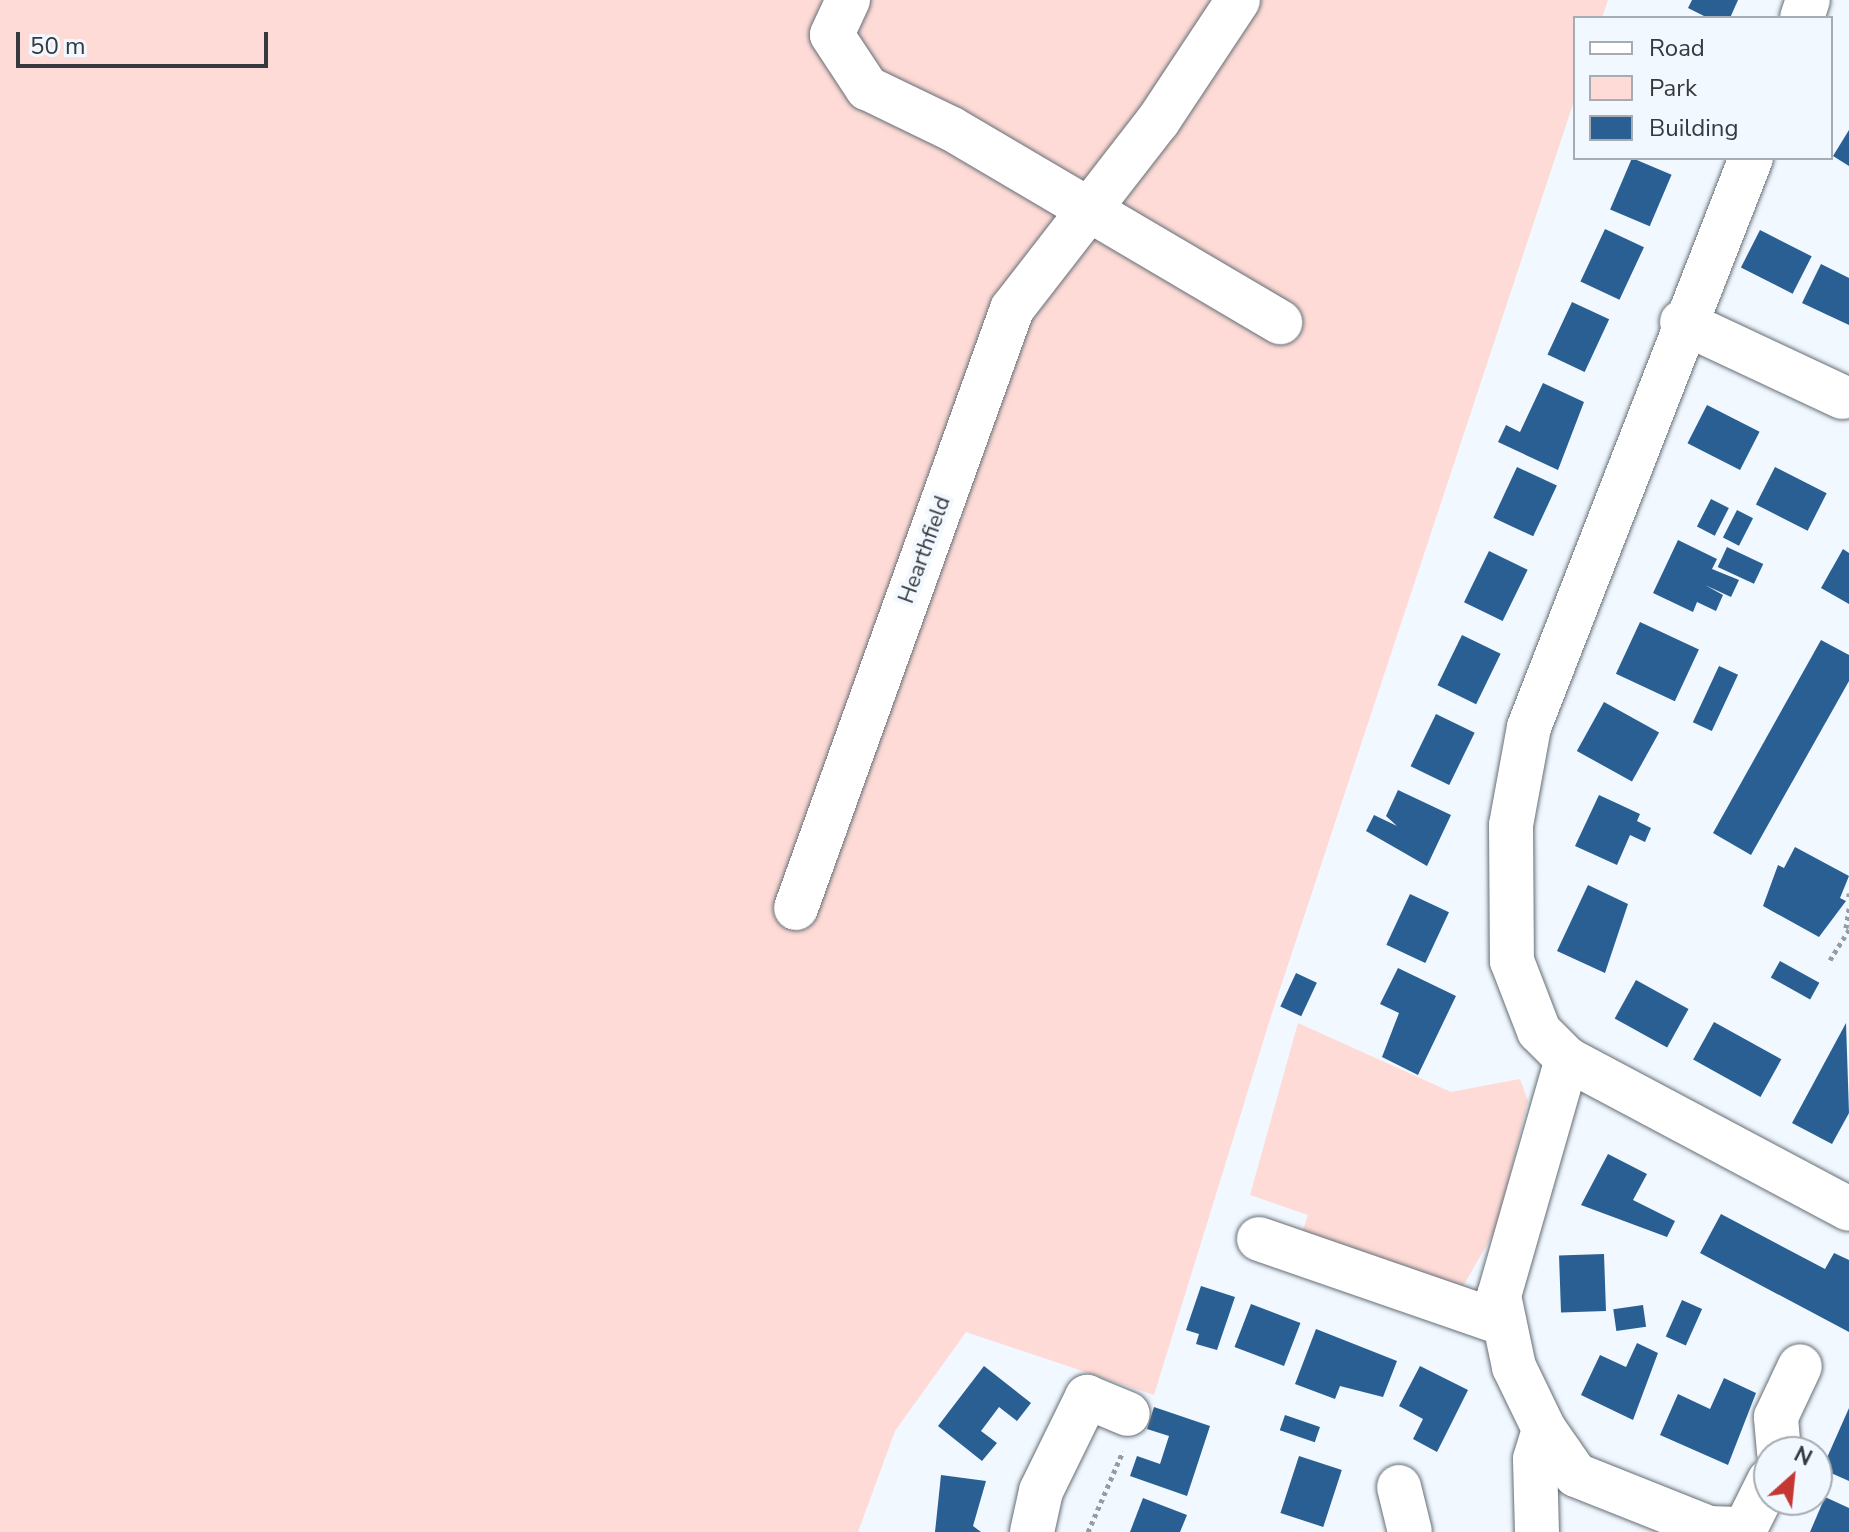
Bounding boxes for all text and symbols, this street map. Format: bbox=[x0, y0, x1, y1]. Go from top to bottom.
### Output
scale bar bbox=[20, 16, 272, 66]
legend bbox=[1573, 16, 1833, 160]
text: 50 m bbox=[30, 30, 86, 62]
text: Road bbox=[1649, 32, 1705, 64]
text: Park bbox=[1649, 72, 1697, 104]
text: Building bbox=[1649, 112, 1739, 144]
street label: Hearthfield bbox=[893, 493, 957, 607]
north arrow bbox=[1753, 1436, 1833, 1516]
text: N bbox=[1789, 1439, 1817, 1474]

